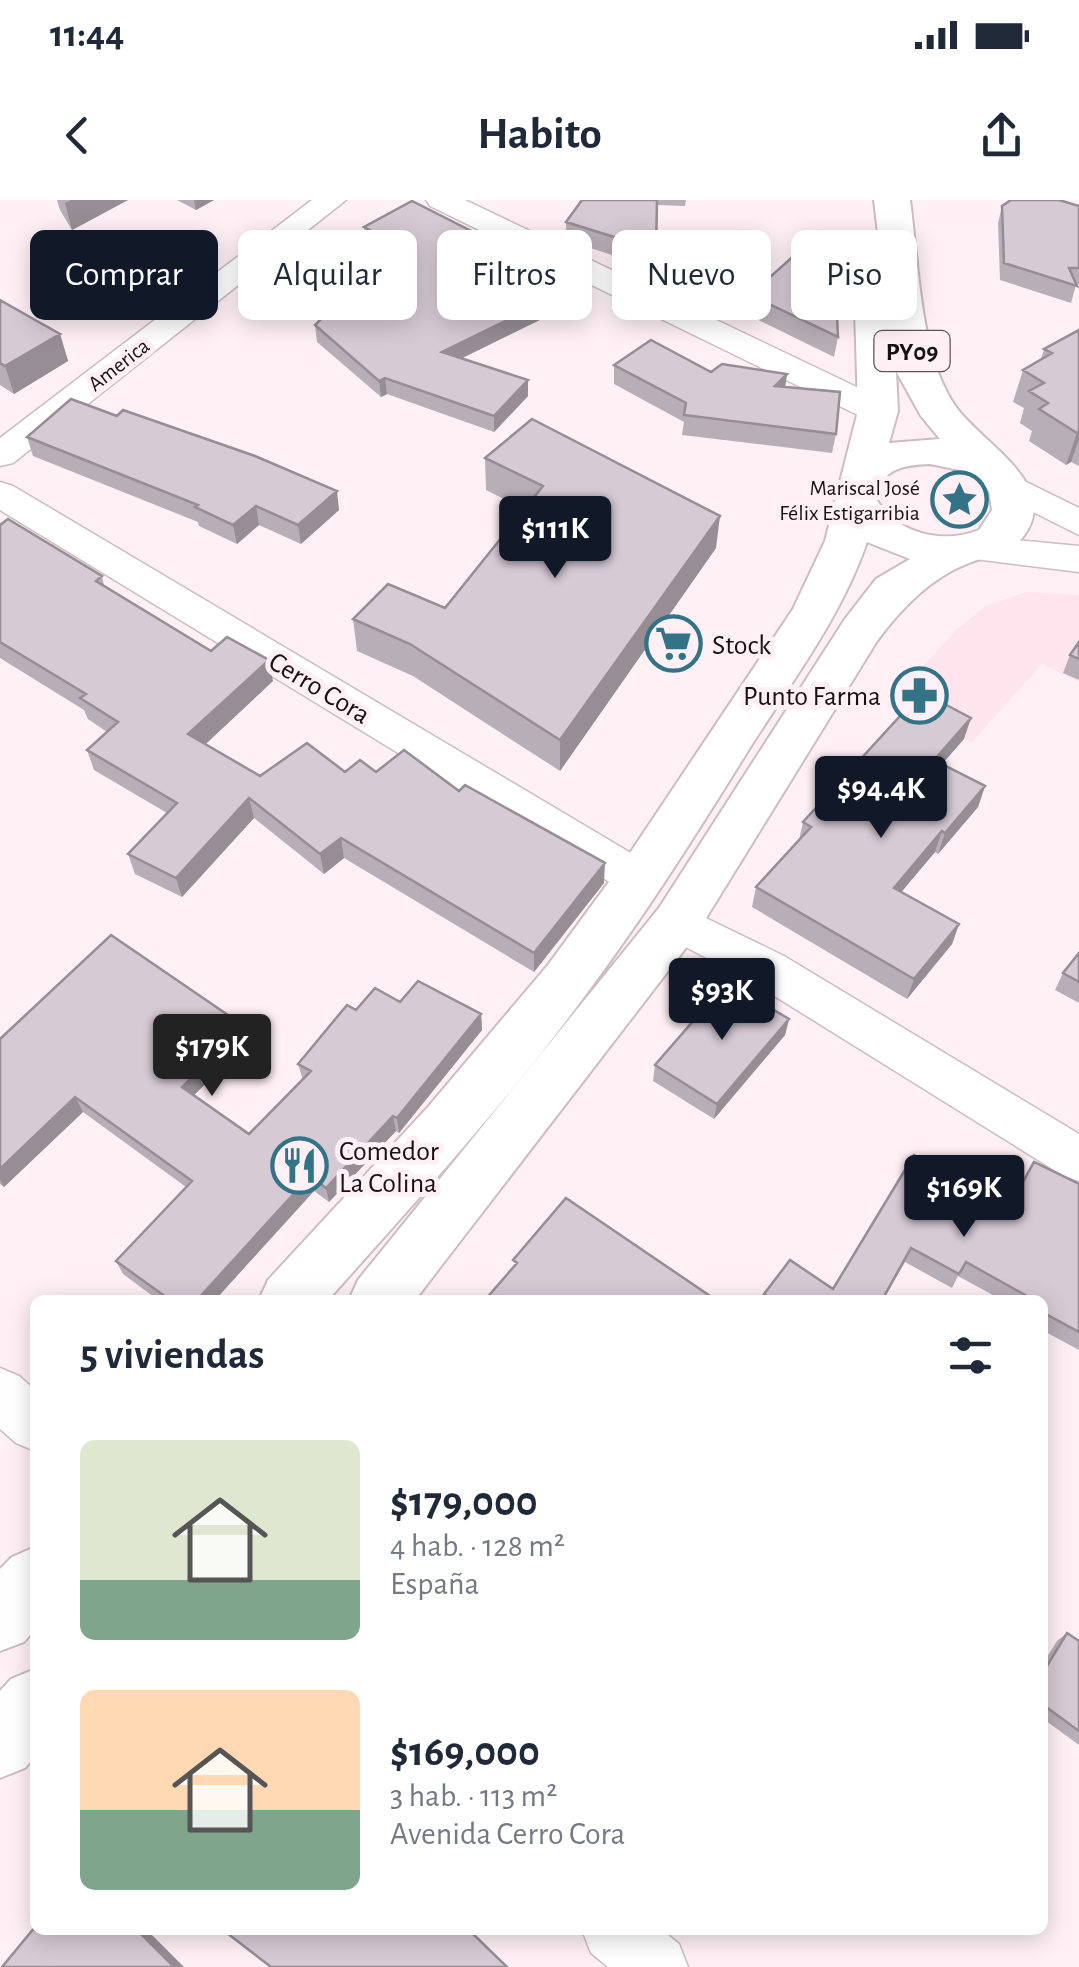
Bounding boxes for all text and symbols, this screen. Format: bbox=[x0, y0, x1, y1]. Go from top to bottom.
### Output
text: 11:44 bbox=[50, 16, 124, 54]
icon: back bbox=[50, 108, 105, 163]
icon: share bbox=[974, 108, 1029, 163]
text: Habito bbox=[477, 112, 602, 157]
chip: Comprar bbox=[30, 230, 218, 320]
chip: Alquilar bbox=[238, 230, 417, 320]
chip: Filtros bbox=[437, 230, 592, 320]
chip: Nuevo bbox=[612, 230, 771, 320]
chip: Piso bbox=[791, 230, 917, 320]
road number: PY09 bbox=[874, 331, 950, 371]
street label: America bbox=[84, 334, 153, 395]
place icon: Mariscal José Félix Estigarribia bbox=[929, 470, 989, 530]
place label: Mariscal José Félix Estigarribia bbox=[779, 477, 920, 524]
pin: $111K bbox=[485, 496, 625, 581]
text: $111K bbox=[521, 512, 589, 544]
supermarket icon: Stock bbox=[643, 614, 703, 674]
place label: Stock bbox=[712, 632, 771, 660]
street label: Cerro Cora bbox=[264, 648, 374, 730]
pharmacy icon: Punto Farma bbox=[890, 665, 950, 725]
place label: Punto Farma bbox=[743, 683, 881, 711]
pin: $94.4K bbox=[800, 756, 962, 841]
text: $94.4K bbox=[837, 772, 925, 804]
pin: $93K bbox=[663, 958, 781, 1043]
text: $93K bbox=[691, 974, 753, 1006]
pin: $179K bbox=[142, 1014, 282, 1099]
text: $179K bbox=[175, 1030, 249, 1062]
restaurant icon: Comedor La Colina bbox=[270, 1136, 330, 1196]
place label: Comedor La Colina bbox=[339, 1138, 439, 1198]
pin: $169K bbox=[894, 1155, 1034, 1240]
text: $169K bbox=[926, 1171, 1002, 1203]
icon: filters bbox=[943, 1328, 998, 1383]
text: 5 viviendas bbox=[80, 1334, 264, 1376]
icon: home bbox=[160, 1480, 280, 1600]
text: $179,000 bbox=[390, 1481, 538, 1523]
text: 4 hab. · 128 m² bbox=[390, 1530, 565, 1562]
text: España bbox=[390, 1568, 479, 1600]
icon: home bbox=[160, 1730, 280, 1850]
text: $169,000 bbox=[390, 1731, 540, 1773]
text: 3 hab. · 113 m² bbox=[390, 1780, 557, 1812]
text: Avenida Cerro Cora bbox=[390, 1818, 625, 1850]

